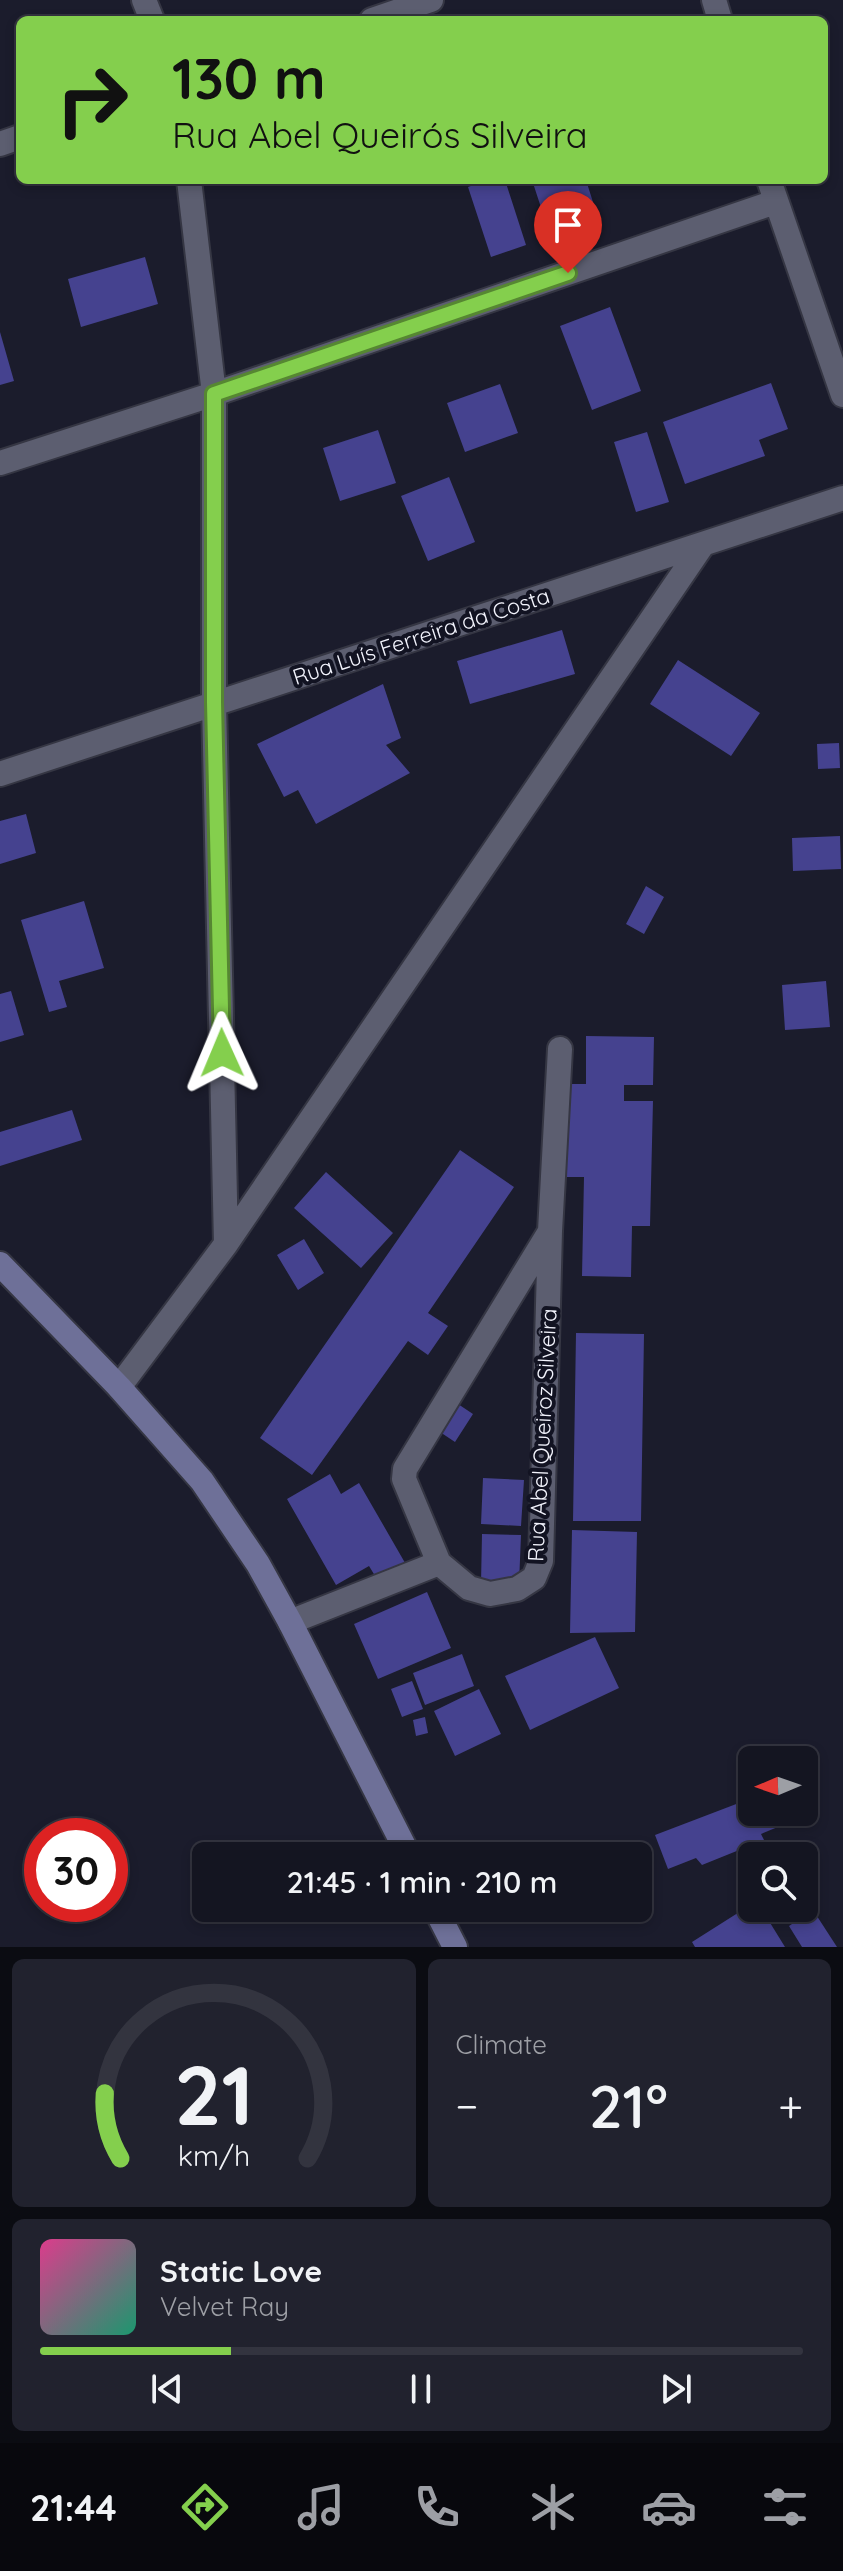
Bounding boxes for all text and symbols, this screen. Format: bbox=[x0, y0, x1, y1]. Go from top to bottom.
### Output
text: 130 m bbox=[172, 43, 326, 113]
icon: right bbox=[40, 48, 144, 152]
text: Rua Abel Queirós Silveira bbox=[172, 112, 588, 157]
pin bbox=[534, 191, 602, 273]
icon: arrive bbox=[546, 203, 590, 247]
street label: Rua Luís Ferreira da Costa bbox=[289, 581, 553, 691]
position arrow bbox=[180, 1011, 264, 1095]
street label: Rua Abel Queiroz Silveira bbox=[521, 1308, 563, 1562]
north arrow bbox=[738, 1746, 818, 1826]
map controls bbox=[738, 1746, 818, 1922]
speed limit sign: 30 bbox=[24, 1818, 128, 1922]
button: search bbox=[738, 1842, 818, 1922]
text: 21:45 · 1 min · 210 m bbox=[287, 1863, 557, 1901]
text: Climate bbox=[456, 2028, 547, 2061]
text: 21 bbox=[174, 2042, 254, 2146]
text: 21° bbox=[589, 2068, 668, 2143]
text: − bbox=[456, 2078, 478, 2133]
text: + bbox=[778, 2078, 803, 2133]
text: km/h bbox=[177, 2137, 250, 2173]
text: Static Love bbox=[160, 2252, 322, 2290]
text: Velvet Ray bbox=[160, 2290, 289, 2323]
icon: previous bbox=[145, 2367, 189, 2411]
icon: pause bbox=[399, 2367, 443, 2411]
icon: next bbox=[654, 2367, 698, 2411]
icon: directions bbox=[177, 2479, 233, 2535]
icon: music bbox=[293, 2479, 349, 2535]
icon: phone bbox=[409, 2479, 465, 2535]
icon: climate bbox=[525, 2479, 581, 2535]
icon: car bbox=[641, 2479, 697, 2535]
icon: filters bbox=[757, 2479, 813, 2535]
text: 21:44 bbox=[30, 2485, 117, 2530]

